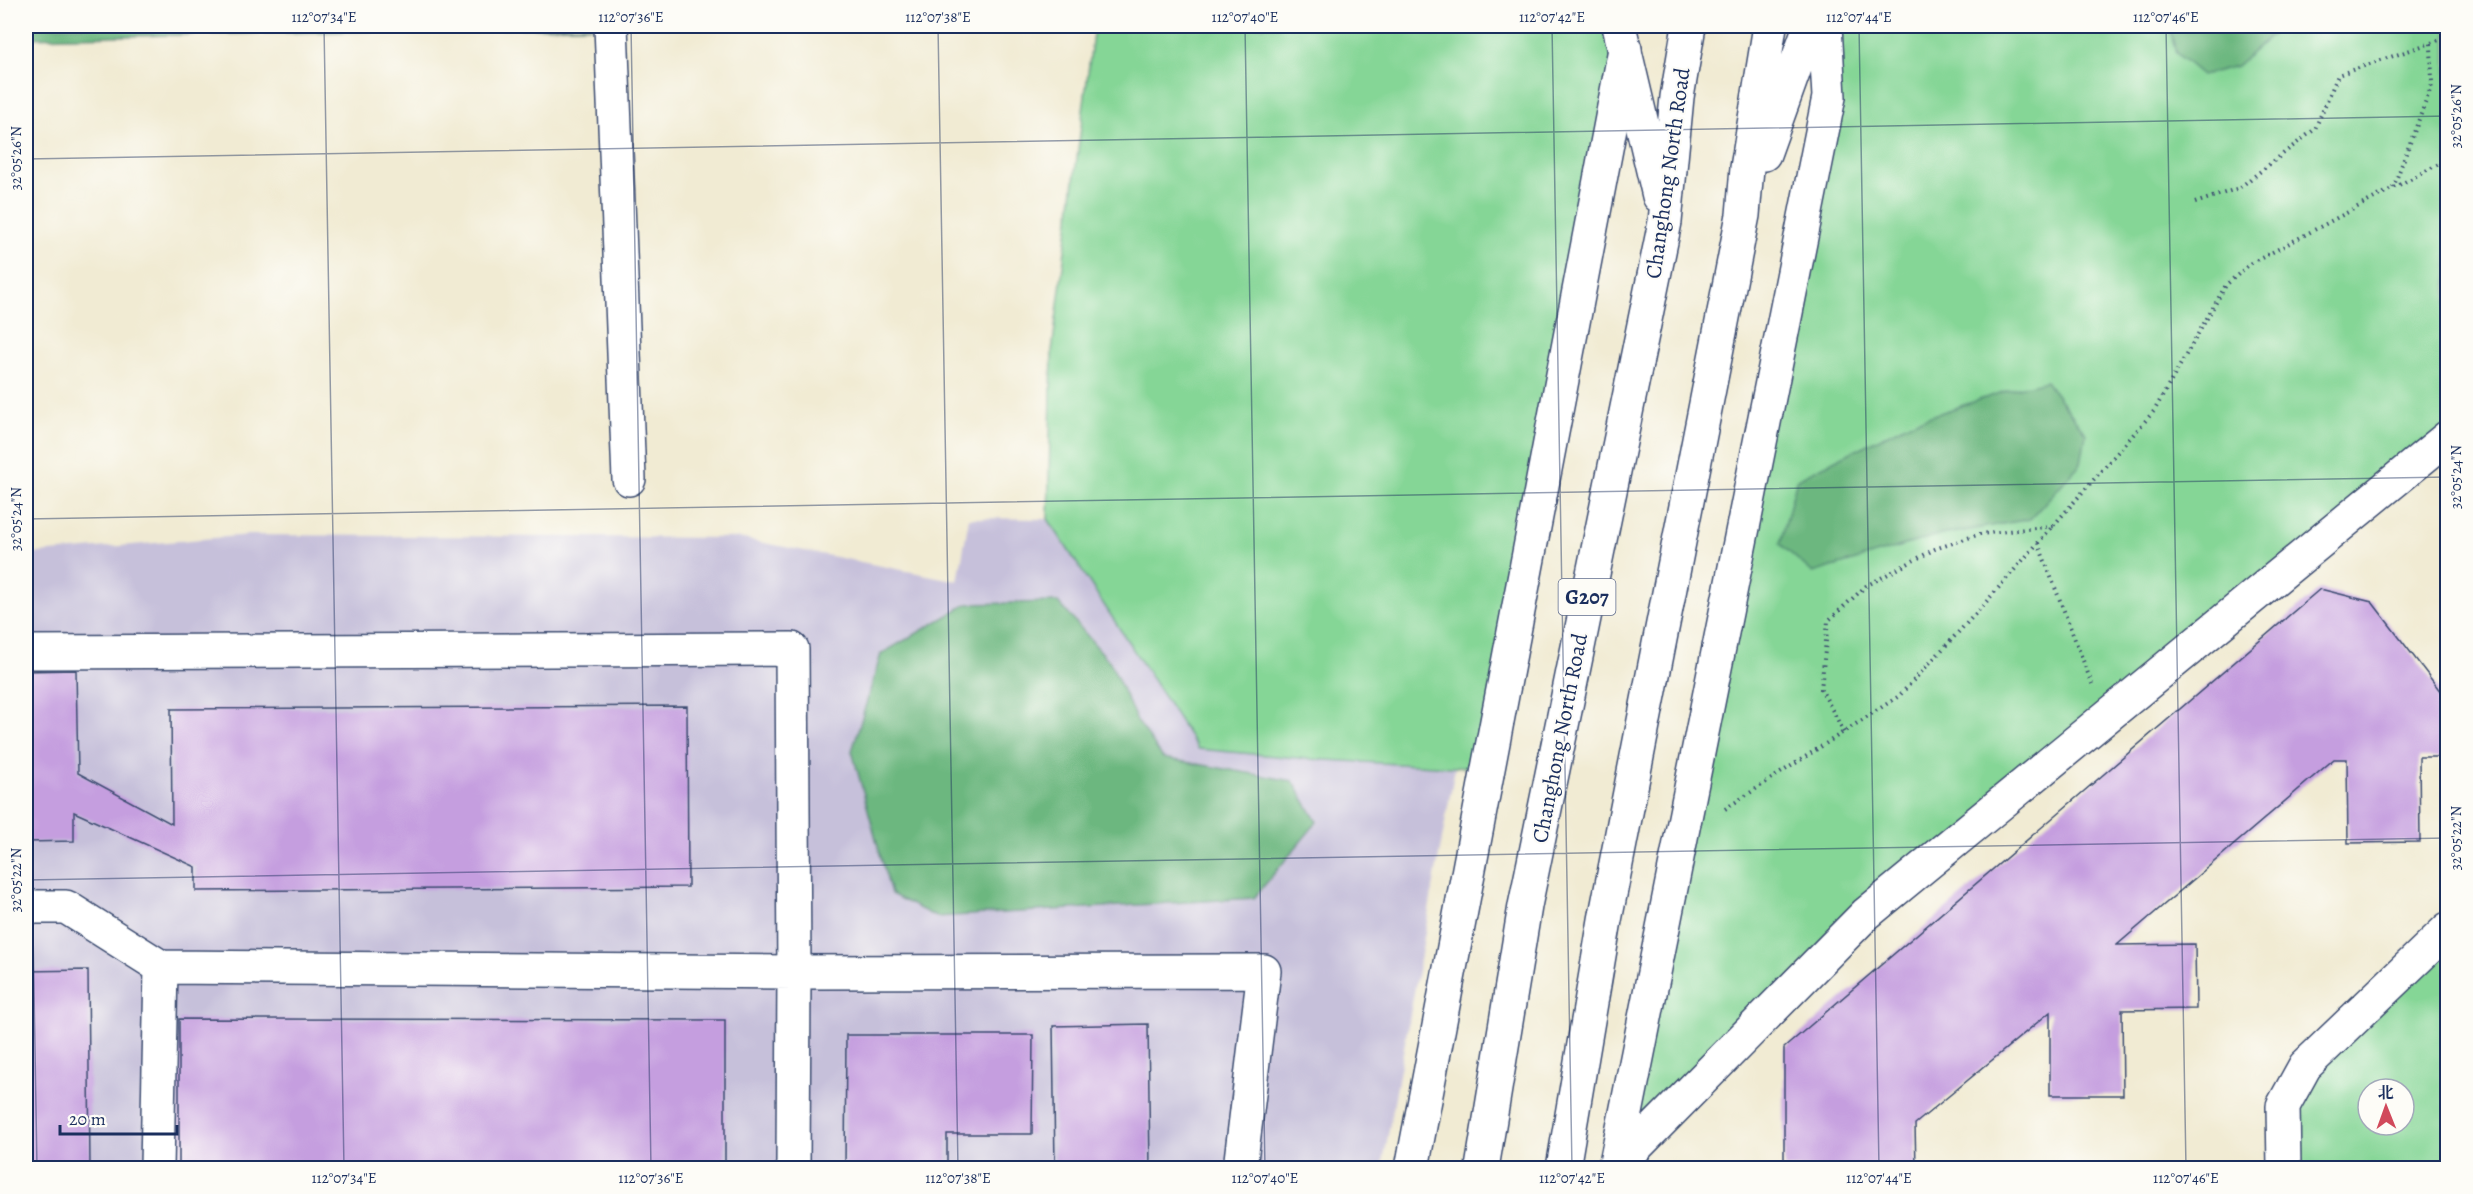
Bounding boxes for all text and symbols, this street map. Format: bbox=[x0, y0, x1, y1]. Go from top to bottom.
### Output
text: 112°07'34"E bbox=[291, 7, 357, 27]
text: 112°07'36"E bbox=[598, 7, 664, 27]
text: 112°07'38"E bbox=[905, 7, 971, 27]
text: 112°07'40"E bbox=[1212, 7, 1278, 27]
text: 112°07'42"E bbox=[1519, 7, 1585, 27]
text: 112°07'44"E bbox=[1826, 7, 1892, 27]
text: 112°07'46"E bbox=[2133, 7, 2199, 27]
street label: Changhong North Road bbox=[1638, 65, 1698, 281]
text: 32°05'26"N bbox=[2446, 84, 2466, 148]
text: 32°05'26"N bbox=[6, 126, 26, 190]
text: 32°05'24"N bbox=[2446, 445, 2466, 509]
text: 32°05'24"N bbox=[6, 487, 26, 551]
road number: G207 bbox=[1558, 579, 1616, 615]
street label: Changhong North Road bbox=[1525, 631, 1595, 846]
text: 32°05'22"N bbox=[2446, 806, 2466, 870]
text: 32°05'22"N bbox=[6, 848, 26, 912]
north arrow bbox=[2356, 1077, 2416, 1137]
text: 北 bbox=[2378, 1082, 2394, 1104]
scale bar bbox=[60, 1098, 177, 1136]
text: 20 m bbox=[69, 1107, 106, 1131]
text: 112°07'34"E bbox=[311, 1168, 377, 1188]
text: 112°07'36"E bbox=[618, 1168, 684, 1188]
text: 112°07'38"E bbox=[925, 1168, 991, 1188]
text: 112°07'40"E bbox=[1232, 1168, 1298, 1188]
text: 112°07'42"E bbox=[1539, 1168, 1605, 1188]
text: 112°07'44"E bbox=[1846, 1168, 1912, 1188]
text: 112°07'46"E bbox=[2153, 1168, 2219, 1188]

